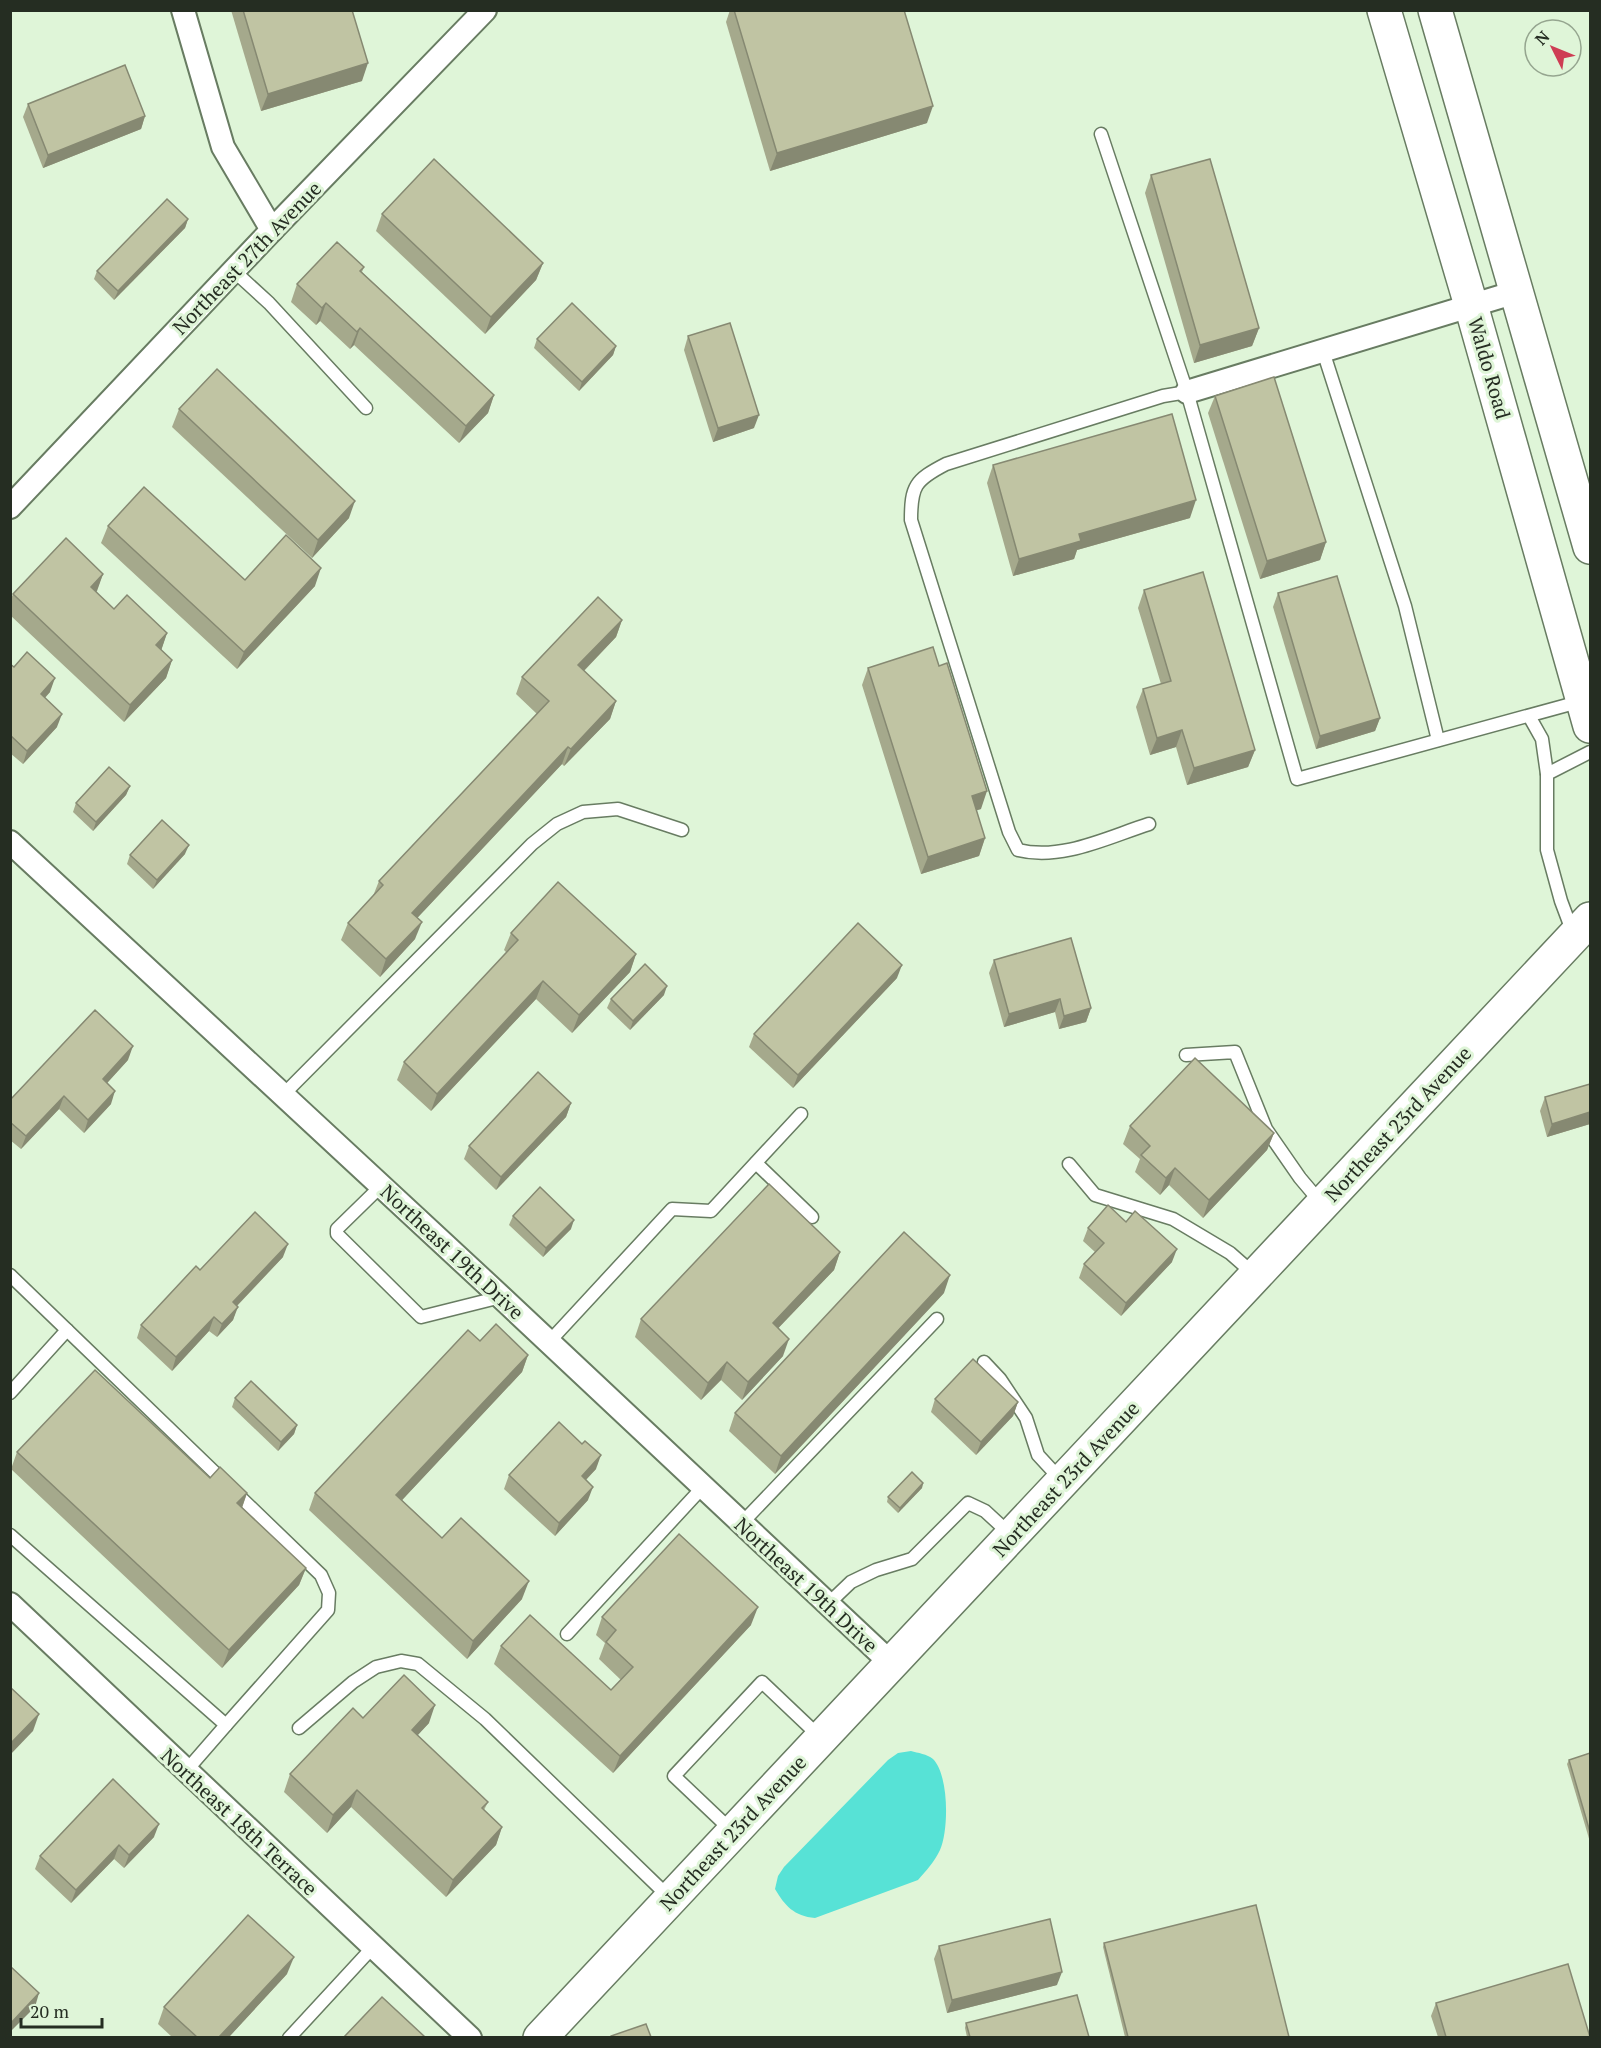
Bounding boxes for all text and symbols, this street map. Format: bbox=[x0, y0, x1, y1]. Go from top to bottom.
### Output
north arrow bbox=[1523, 18, 1583, 78]
text: N bbox=[1530, 26, 1554, 50]
street label: Northeast 27th Avenue bbox=[166, 175, 327, 340]
street label: Waldo Road bbox=[1462, 314, 1517, 422]
street label: Northeast 23rd Avenue bbox=[1318, 1040, 1477, 1207]
street label: Northeast 19th Drive bbox=[375, 1178, 530, 1325]
street label: Northeast 23rd Avenue bbox=[986, 1395, 1145, 1562]
street label: Northeast 19th Drive bbox=[729, 1511, 884, 1658]
street label: Northeast 18th Terrace bbox=[155, 1742, 323, 1901]
street label: Northeast 23rd Avenue bbox=[653, 1749, 812, 1916]
scale bar bbox=[21, 1991, 102, 2029]
text: 20 m bbox=[30, 1999, 70, 2023]

